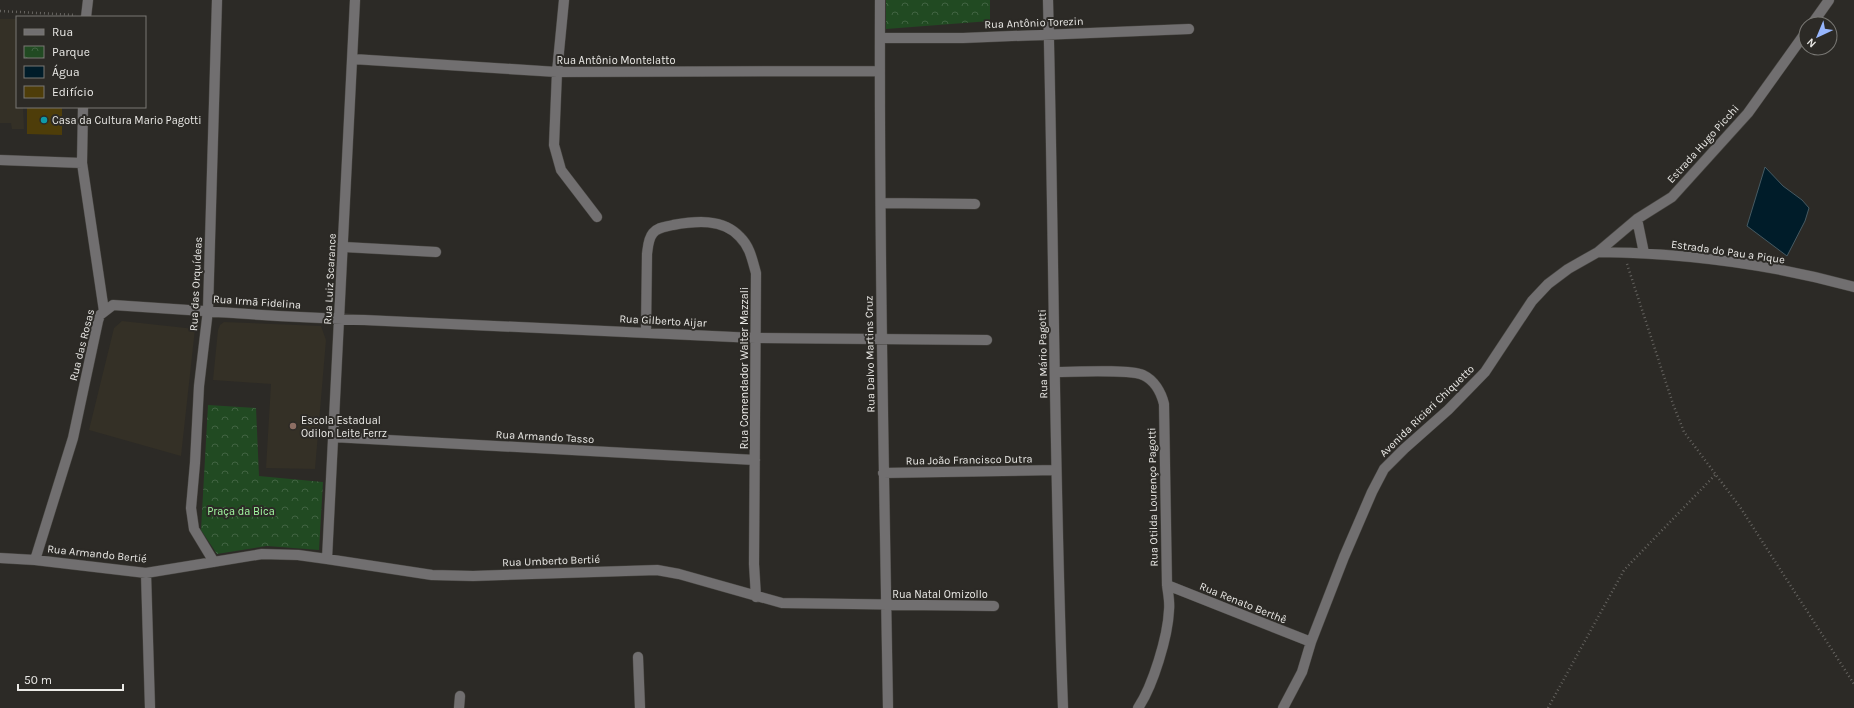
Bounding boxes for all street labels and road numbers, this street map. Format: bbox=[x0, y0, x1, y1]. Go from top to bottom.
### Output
street label: Rua Antônio Torezin bbox=[984, 15, 1084, 31]
street label: Rua Antônio Montelatto bbox=[557, 54, 675, 67]
street label: Estrada Hugo Picchi bbox=[1664, 102, 1742, 186]
street label: Rua Luiz Scarance bbox=[321, 233, 339, 325]
street label: Rua das Orquídeas bbox=[187, 236, 205, 332]
street label: Estrada do Pau a Pique bbox=[1670, 238, 1786, 266]
street label: Rua Comendador Walter Mazzali bbox=[738, 287, 751, 449]
street label: Rua Irmã Fidelina bbox=[212, 292, 302, 312]
street label: Rua Dalvo Martins Cruz bbox=[862, 295, 878, 413]
street label: Rua das Rosas bbox=[67, 308, 97, 382]
street label: Rua Mário Pagotti bbox=[1036, 309, 1050, 399]
street label: Rua Gilberto Aijar bbox=[619, 312, 707, 330]
street label: Avenida Ricieri Chiquetto bbox=[1377, 362, 1477, 460]
street label: Rua Otilda Lourenço Pagotti bbox=[1145, 427, 1161, 567]
street label: Rua Armando Tasso bbox=[495, 428, 595, 446]
street label: Rua João Francisco Dutra bbox=[906, 452, 1032, 468]
street label: Rua Armando Bertié bbox=[47, 542, 148, 566]
street label: Rua Umberto Bertié bbox=[502, 553, 601, 569]
street label: Rua Renato Berthê bbox=[1198, 580, 1289, 627]
street label: Rua Natal Omizollo bbox=[892, 588, 988, 601]

